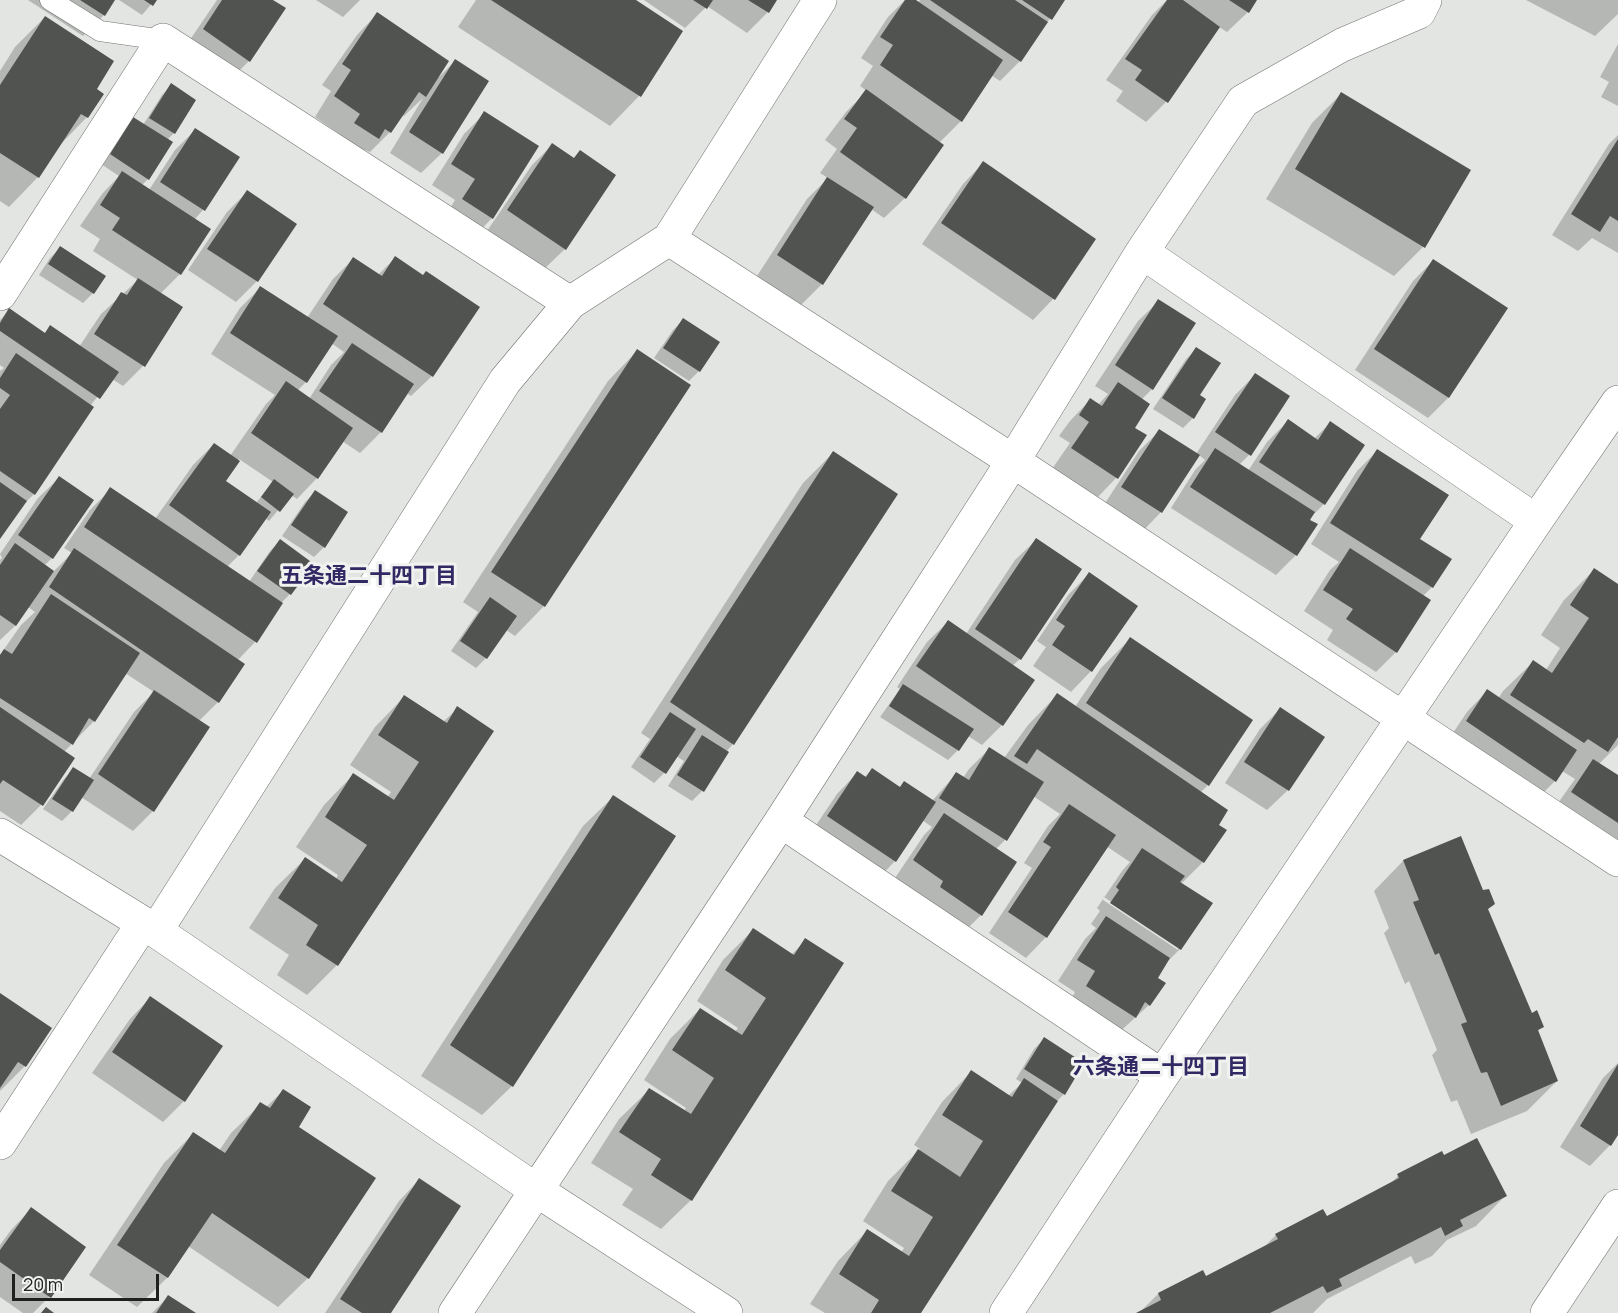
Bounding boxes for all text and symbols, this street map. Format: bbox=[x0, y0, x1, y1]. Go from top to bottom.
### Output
district label: 五条通二十四丁目 bbox=[281, 564, 457, 590]
district label: 六条通二十四丁目 bbox=[1073, 1055, 1249, 1081]
scale bar bbox=[15, 1262, 162, 1300]
text: 20 m bbox=[23, 1272, 63, 1296]

